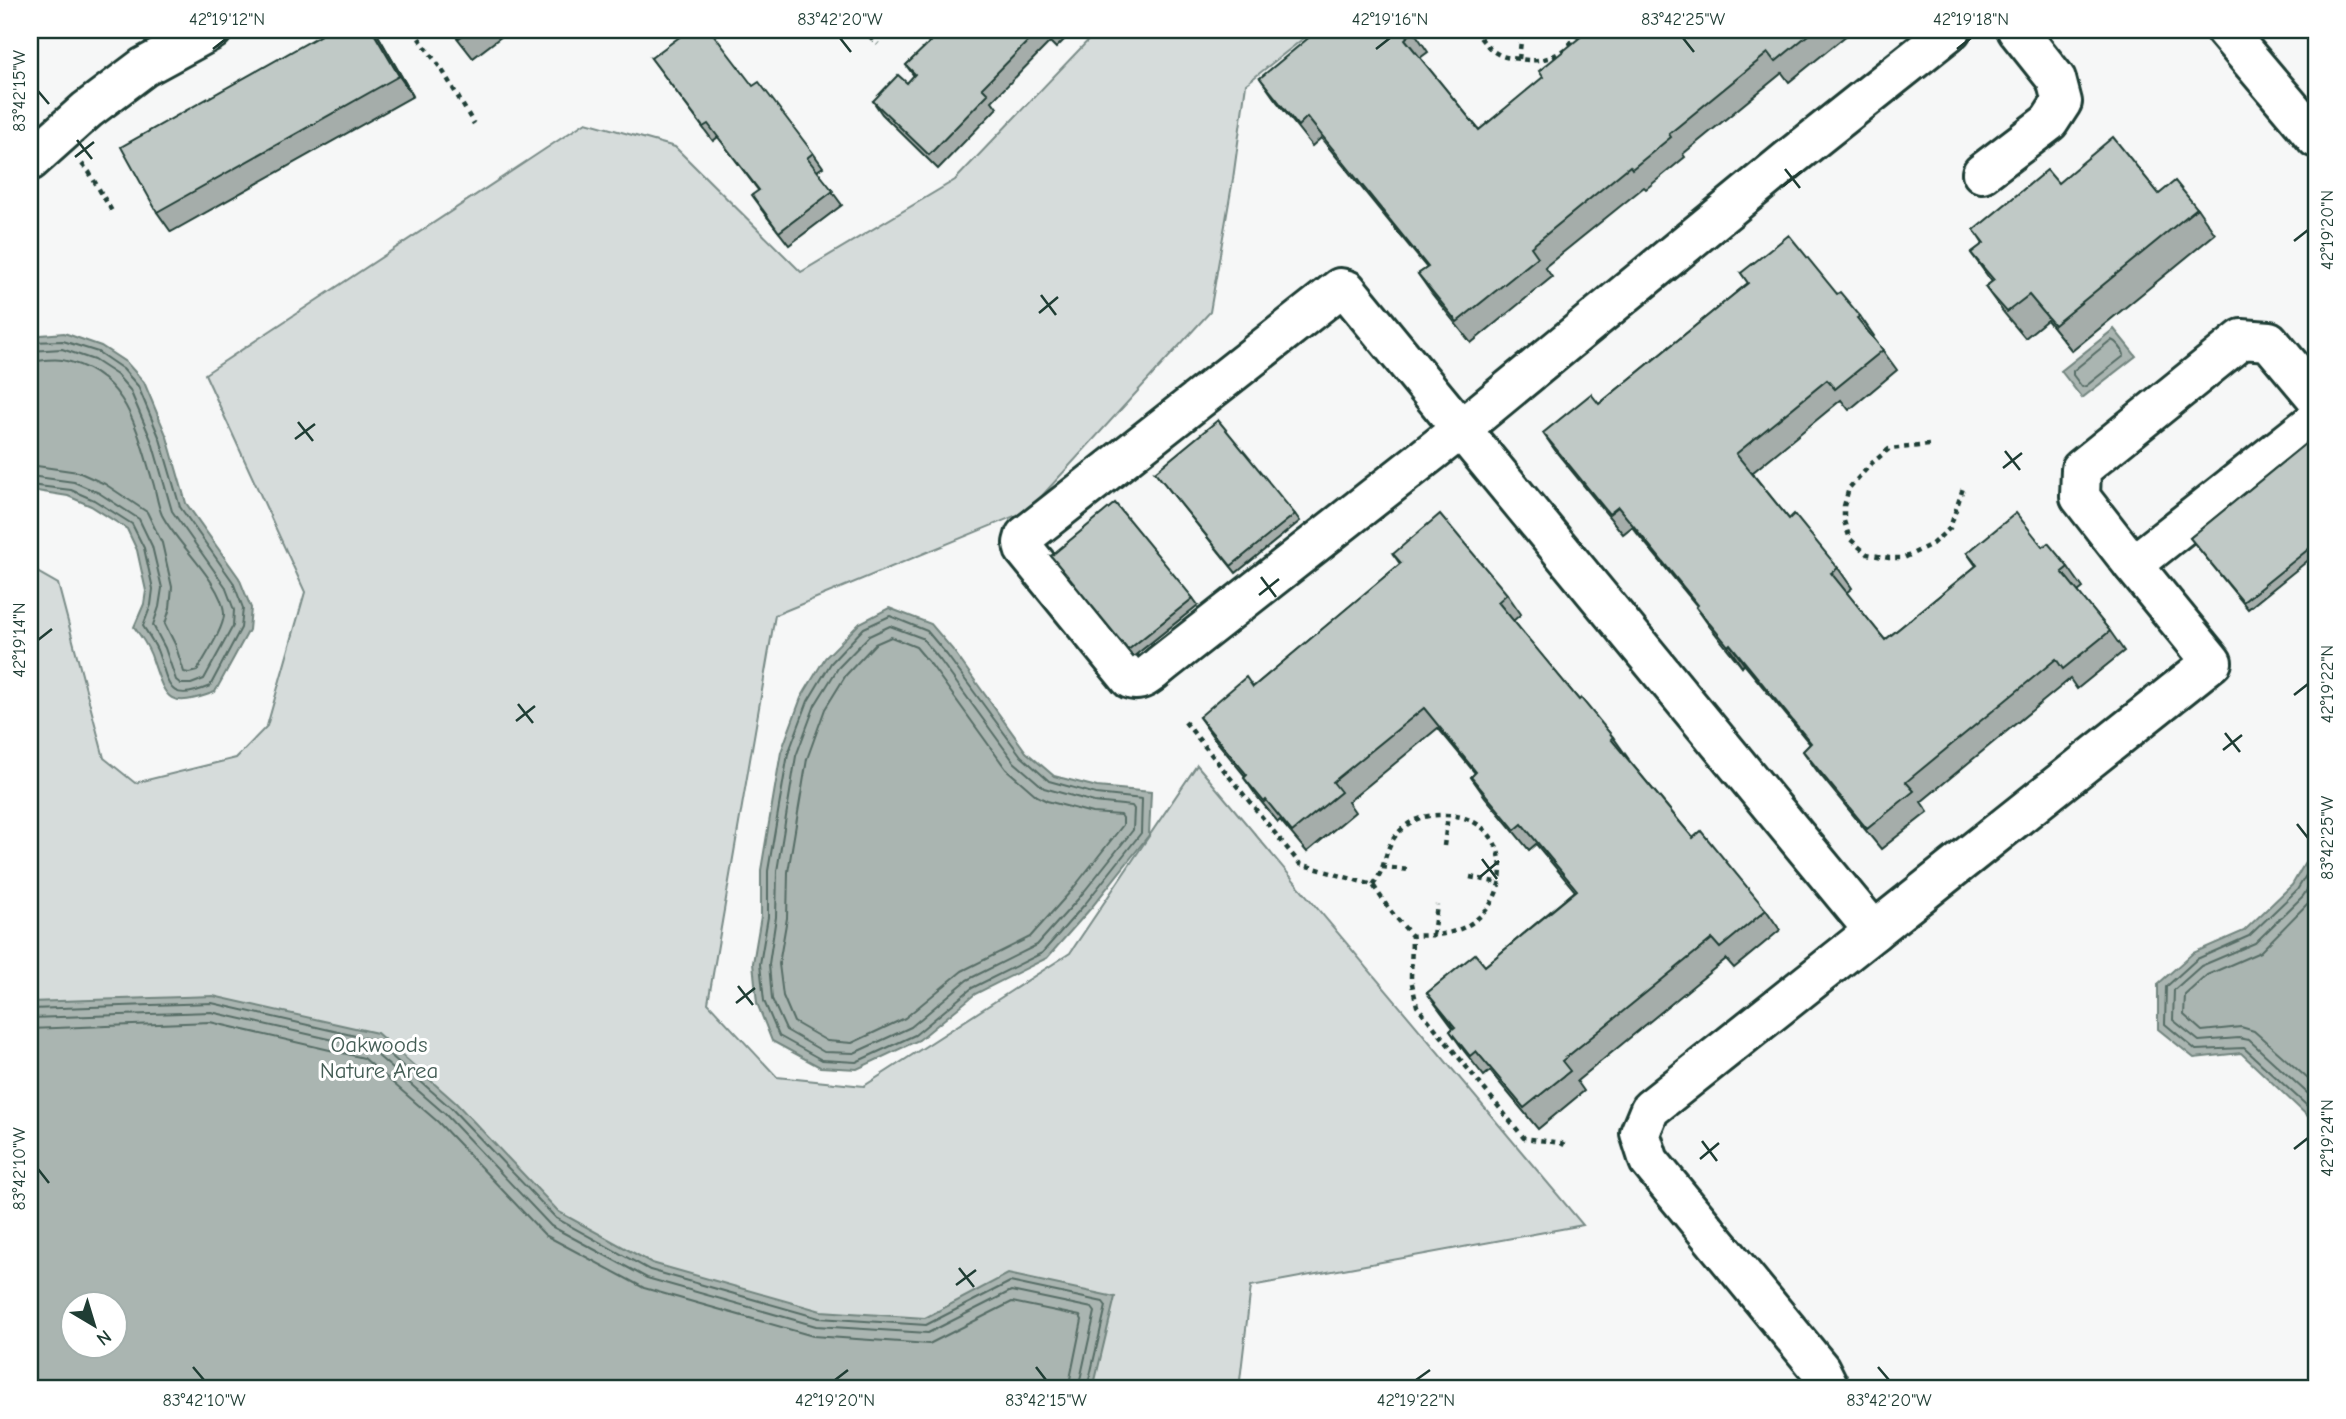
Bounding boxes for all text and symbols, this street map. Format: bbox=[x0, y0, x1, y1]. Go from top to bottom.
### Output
text: 42°19'12"N bbox=[189, 9, 265, 30]
text: 83°42'20"W bbox=[797, 9, 883, 30]
text: 42°19'16"N bbox=[1352, 9, 1428, 30]
text: 83°42'25"W bbox=[1641, 9, 1725, 30]
text: 42°19'18"N bbox=[1933, 9, 2009, 30]
text: 83°42'15"W bbox=[9, 50, 30, 132]
text: 42°19'20"N bbox=[2317, 190, 2338, 270]
text: 42°19'14"N bbox=[9, 602, 30, 678]
text: 42°19'22"N bbox=[2317, 645, 2338, 723]
text: 83°42'25"W bbox=[2317, 796, 2338, 880]
park label: Oakwoods Nature Area bbox=[320, 1031, 438, 1084]
text: 42°19'24"N bbox=[2317, 1099, 2338, 1177]
text: 83°42'10"W bbox=[9, 1127, 30, 1211]
north arrow bbox=[60, 1290, 130, 1360]
text: N bbox=[92, 1325, 116, 1350]
text: 83°42'10"W bbox=[162, 1390, 246, 1411]
text: 42°19'20"N bbox=[795, 1390, 875, 1411]
text: 83°42'15"W bbox=[1005, 1390, 1087, 1411]
text: 42°19'22"N bbox=[1377, 1390, 1455, 1411]
text: 83°42'20"W bbox=[1846, 1390, 1932, 1411]

